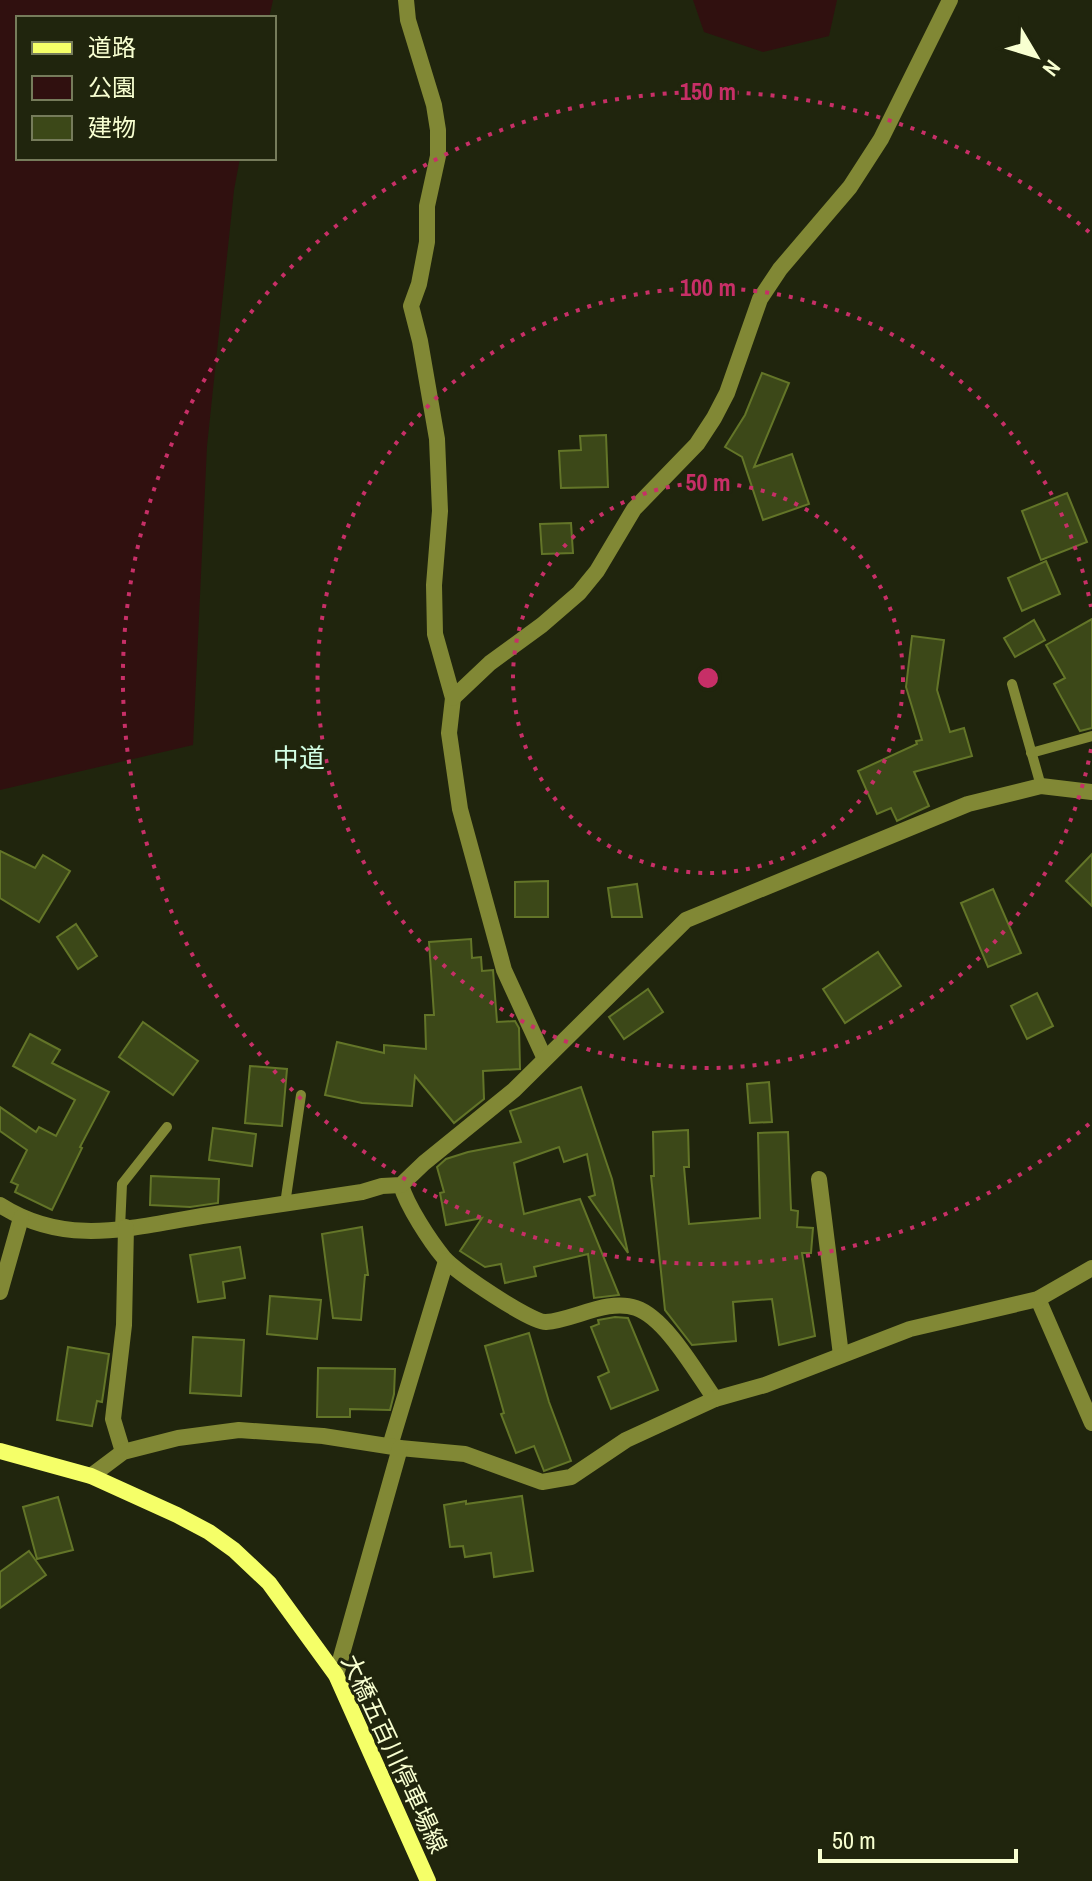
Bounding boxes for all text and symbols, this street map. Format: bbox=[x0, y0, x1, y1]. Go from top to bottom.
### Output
legend bbox=[16, 16, 276, 160]
north arrow bbox=[996, 16, 1076, 96]
text: 道路 bbox=[88, 31, 136, 63]
text: N bbox=[1036, 54, 1068, 83]
text: 公園 bbox=[88, 71, 136, 103]
text: 150 m bbox=[680, 75, 736, 107]
text: 建物 bbox=[88, 111, 136, 143]
text: 100 m bbox=[680, 271, 736, 303]
text: 50 m bbox=[686, 466, 730, 498]
centre of rings bbox=[694, 664, 722, 692]
district label: 中道 bbox=[273, 740, 325, 775]
street label: 大橋五百川停車場線 bbox=[335, 1649, 455, 1858]
scale bar bbox=[820, 1813, 1016, 1863]
text: 50 m bbox=[832, 1824, 876, 1856]

